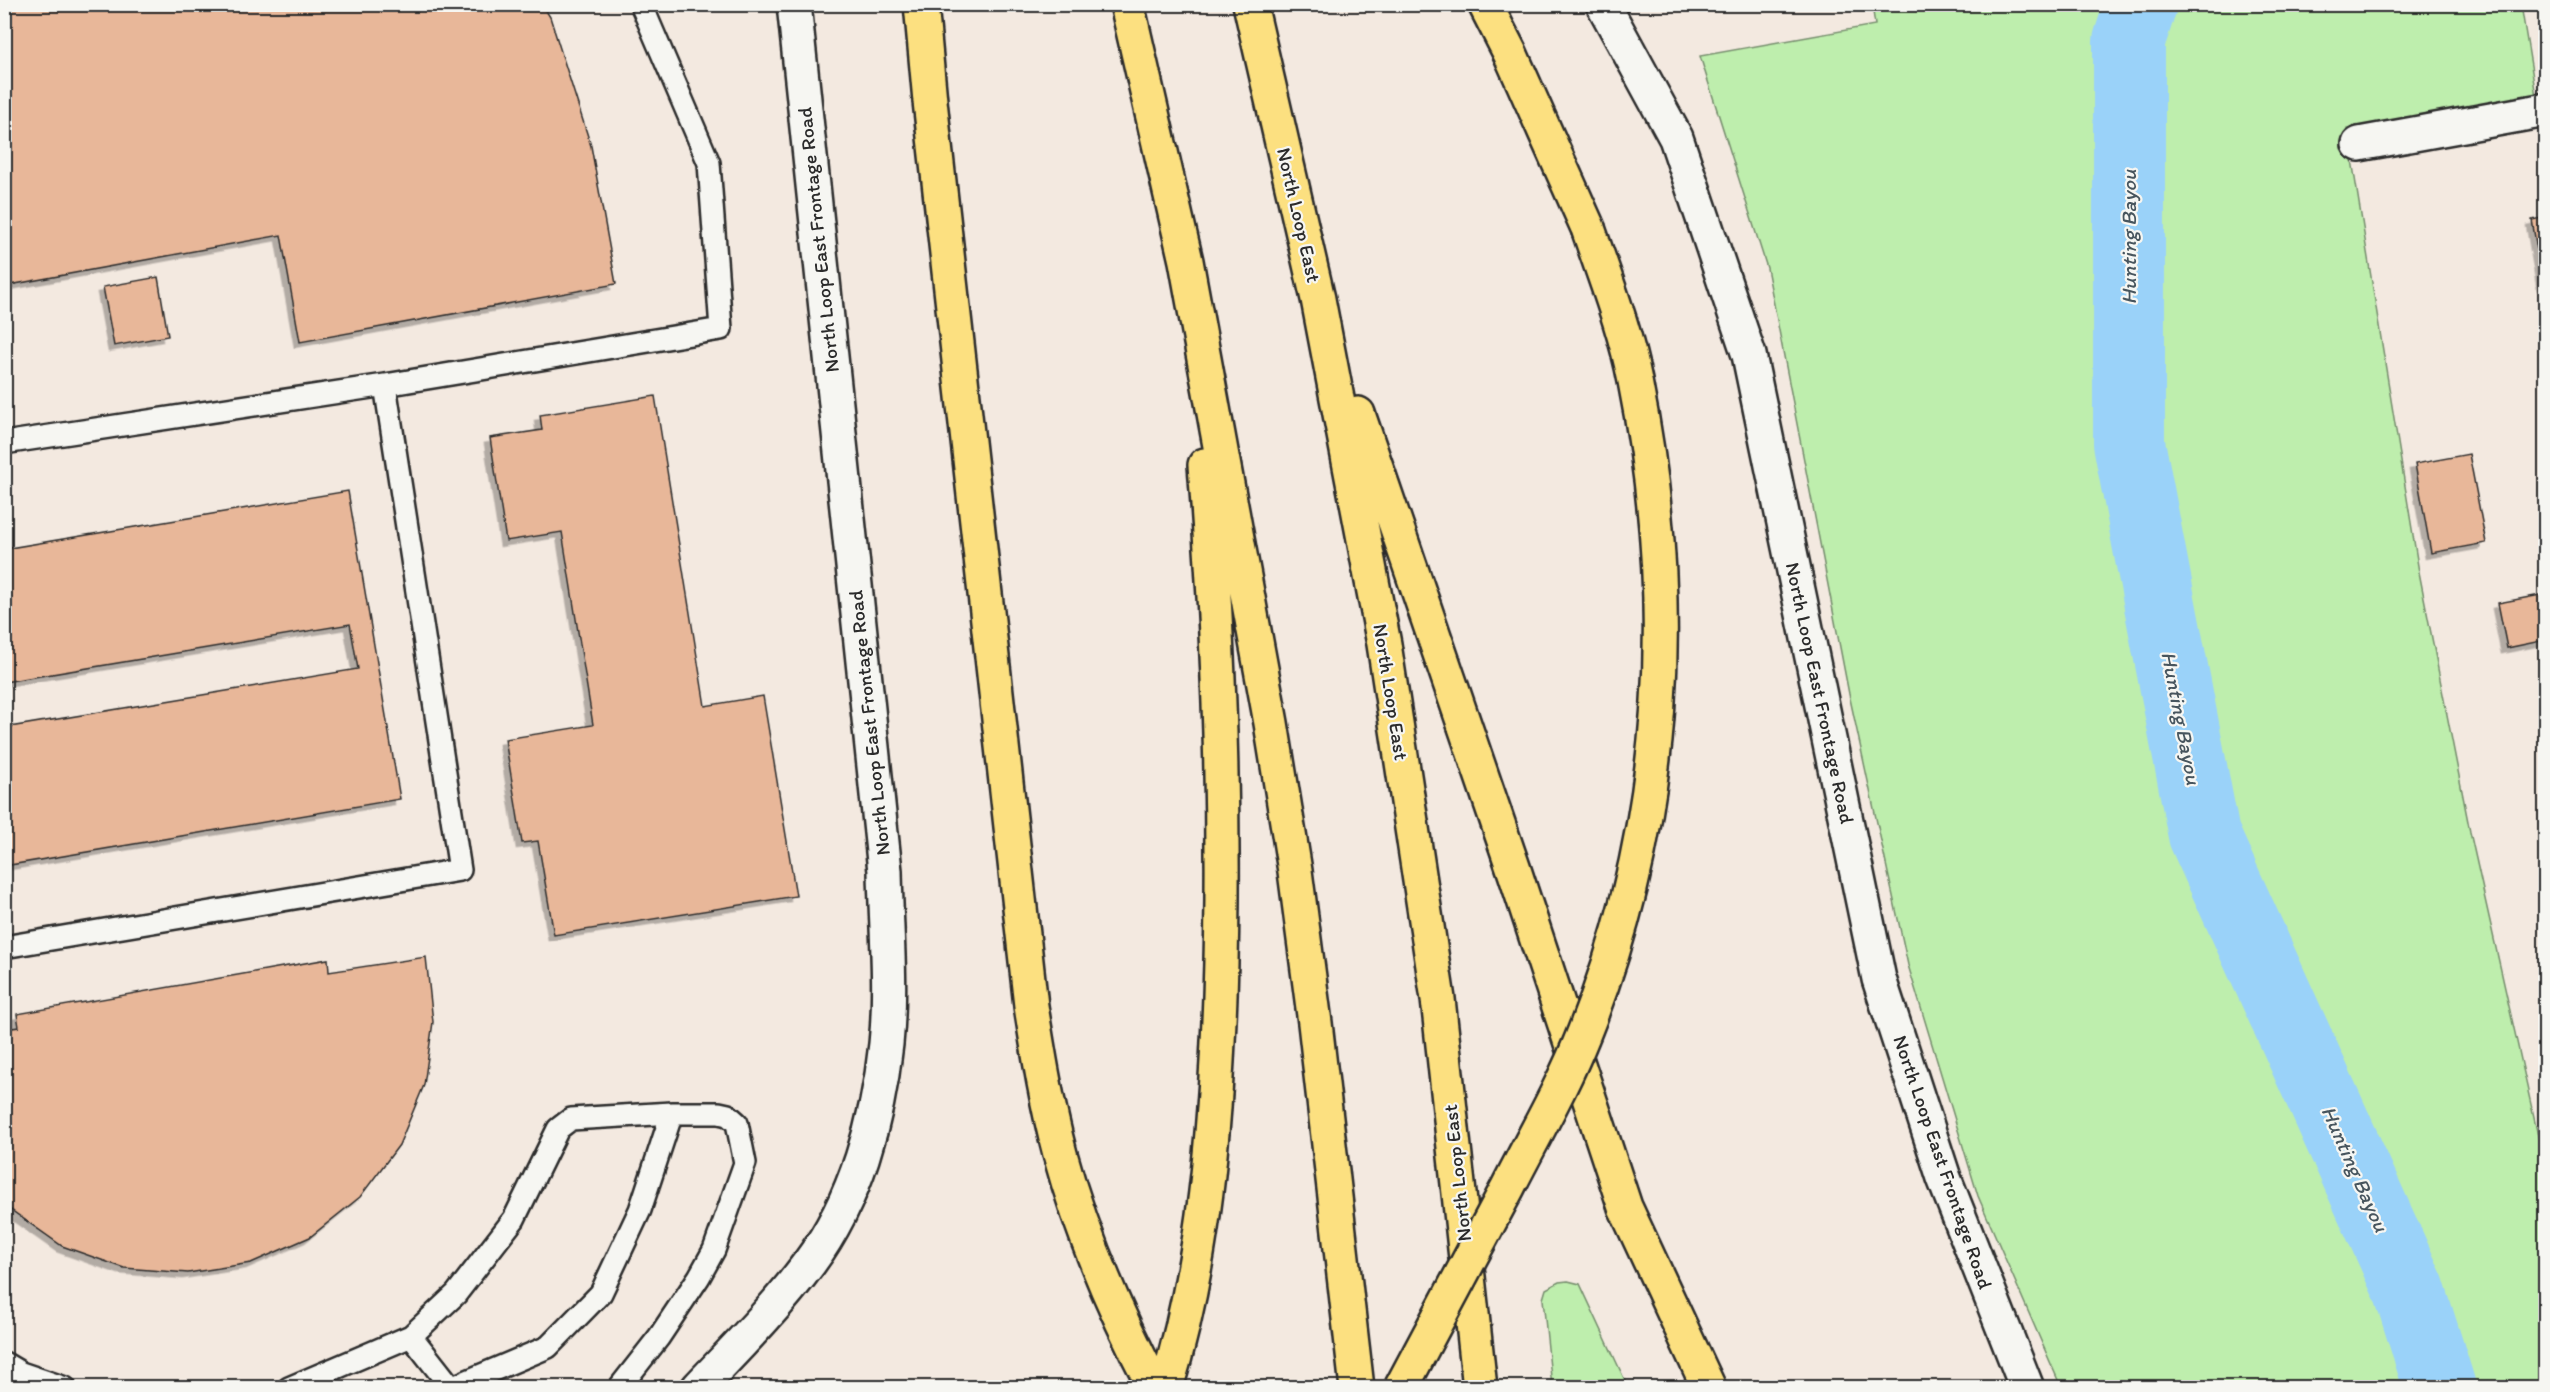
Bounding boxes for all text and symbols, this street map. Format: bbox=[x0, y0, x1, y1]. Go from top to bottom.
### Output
street label: North Loop East Frontage Road bbox=[792, 106, 844, 374]
street label: North Loop East bbox=[1272, 145, 1326, 285]
water label: Hunting Bayou bbox=[2116, 169, 2141, 305]
street label: North Loop East Frontage Road bbox=[1781, 560, 1860, 826]
street label: North Loop East Frontage Road bbox=[843, 589, 895, 857]
street label: North Loop East bbox=[1368, 622, 1414, 762]
water label: Hunting Bayou bbox=[2156, 649, 2207, 787]
street label: North Loop East Frontage Road bbox=[1888, 1032, 1998, 1292]
water label: Hunting Bayou bbox=[2317, 1102, 2395, 1236]
street label: North Loop East bbox=[1438, 1103, 1476, 1243]

